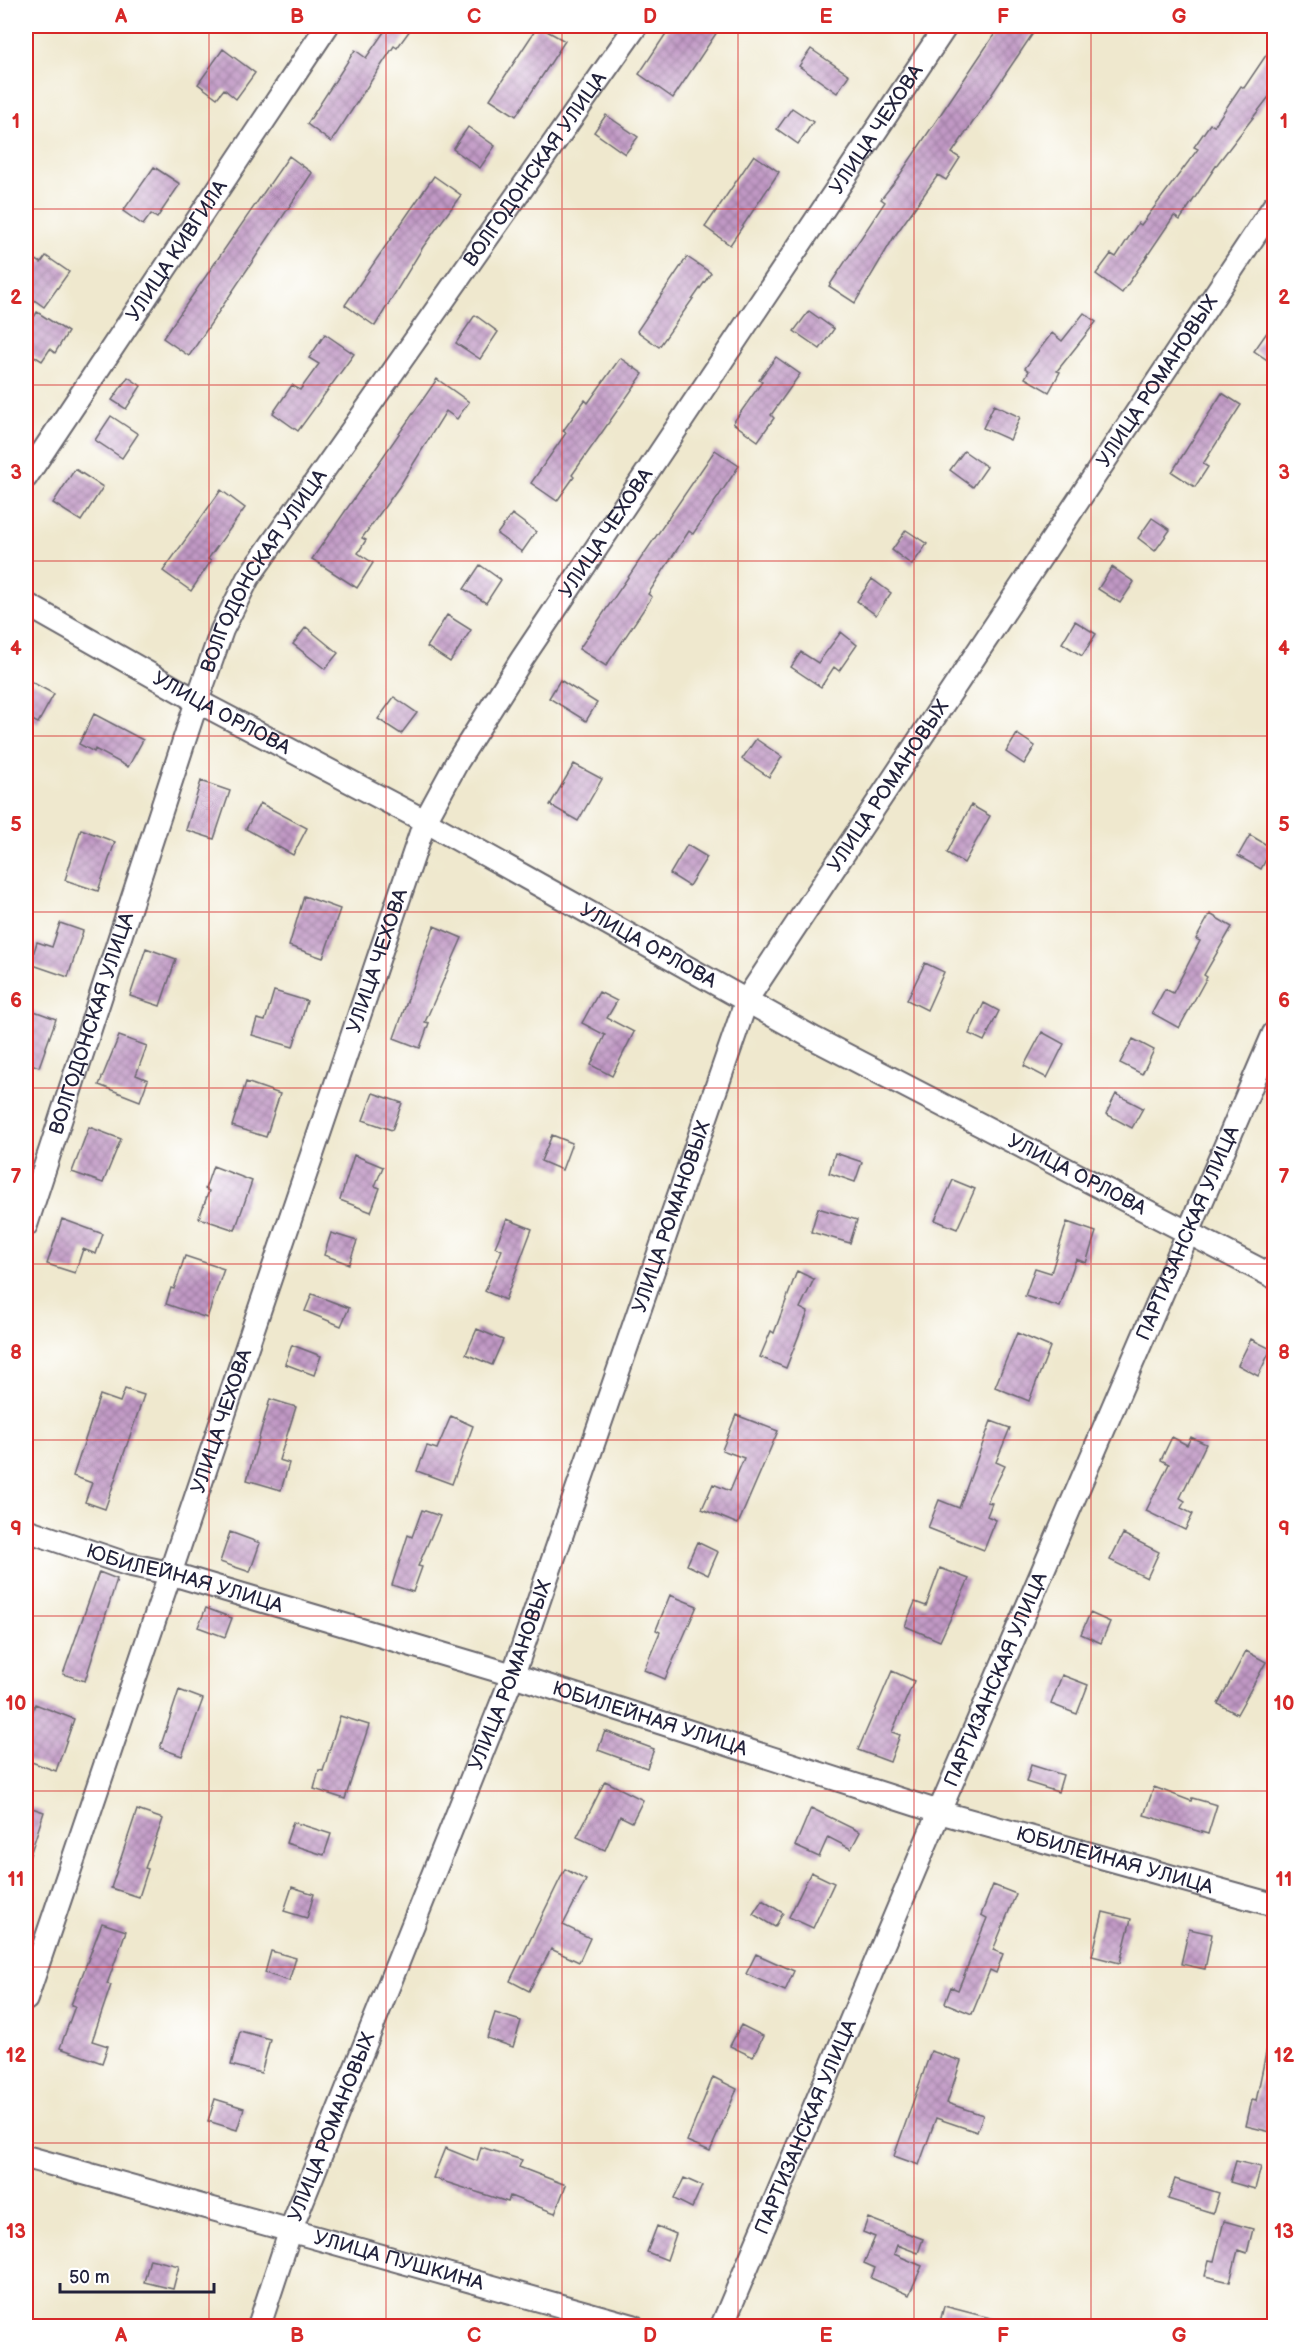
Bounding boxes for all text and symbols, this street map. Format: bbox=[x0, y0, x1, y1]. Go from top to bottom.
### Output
text: A bbox=[114, 5, 128, 29]
text: B bbox=[290, 5, 304, 29]
text: C bbox=[467, 5, 481, 29]
text: D bbox=[643, 5, 657, 29]
text: E bbox=[820, 5, 833, 29]
text: F bbox=[997, 5, 1009, 29]
text: G bbox=[1172, 5, 1187, 29]
street label: УЛИЦА ЧЕХОВА bbox=[825, 59, 929, 199]
street label: ВОЛГОДОНСКАЯ УЛИЦА bbox=[459, 67, 612, 271]
text: 1 bbox=[12, 110, 20, 134]
text: 1 bbox=[1280, 110, 1288, 134]
street label: УЛИЦА КИВГИЛА bbox=[121, 175, 233, 326]
text: 2 bbox=[10, 286, 22, 310]
text: 2 bbox=[1278, 286, 1290, 310]
street label: УЛИЦА РОМАНОВЫХ bbox=[1092, 291, 1223, 472]
text: 3 bbox=[10, 461, 22, 485]
text: 3 bbox=[1278, 461, 1290, 485]
street label: УЛИЦА ЧЕХОВА bbox=[554, 463, 659, 603]
street label: ВОЛГОДОНСКАЯ УЛИЦА bbox=[196, 464, 333, 676]
text: 4 bbox=[10, 637, 22, 661]
text: 4 bbox=[1278, 637, 1290, 661]
street label: УЛИЦА ОРЛОВА bbox=[149, 666, 295, 760]
street label: УЛИЦА РОМАНОВЫХ bbox=[823, 696, 954, 877]
text: 5 bbox=[10, 813, 22, 837]
text: 5 bbox=[1278, 813, 1290, 837]
street label: УЛИЦА ЧЕХОВА bbox=[342, 885, 413, 1036]
street label: УЛИЦА ОРЛОВА bbox=[576, 898, 721, 994]
street label: ВОЛГОДОНСКАЯ УЛИЦА bbox=[44, 908, 139, 1138]
text: 6 bbox=[10, 989, 22, 1013]
text: 6 bbox=[1278, 989, 1290, 1013]
street label: УЛИЦА РОМАНОВЫХ bbox=[627, 1118, 716, 1316]
street label: ПАРТИЗАНСКАЯ УЛИЦА bbox=[1131, 1122, 1245, 1344]
street label: УЛИЦА ОРЛОВА bbox=[1004, 1129, 1151, 1221]
text: 7 bbox=[10, 1165, 22, 1189]
text: 7 bbox=[1278, 1165, 1290, 1189]
text: 8 bbox=[10, 1341, 22, 1365]
text: 8 bbox=[1278, 1341, 1290, 1365]
street label: УЛИЦА ЧЕХОВА bbox=[186, 1345, 258, 1496]
text: 9 bbox=[10, 1517, 22, 1541]
text: 9 bbox=[1278, 1517, 1290, 1541]
street label: ЮБИЛЕЙНАЯ УЛИЦА bbox=[83, 1539, 287, 1618]
street label: ПАРТИЗАНСКАЯ УЛИЦА bbox=[939, 1568, 1053, 1790]
street label: УЛИЦА РОМАНОВЫХ bbox=[464, 1577, 557, 1774]
street label: ЮБИЛЕЙНАЯ УЛИЦА bbox=[549, 1676, 751, 1762]
text: 10 bbox=[6, 1692, 26, 1716]
text: 10 bbox=[1274, 1692, 1294, 1716]
street label: ЮБИЛЕЙНАЯ УЛИЦА bbox=[1013, 1822, 1217, 1900]
text: 11 bbox=[8, 1868, 24, 1892]
text: 11 bbox=[1276, 1868, 1292, 1892]
street label: ПАРТИЗАНСКАЯ УЛИЦА bbox=[750, 2015, 862, 2238]
street label: УЛИЦА РОМАНОВЫХ bbox=[283, 2029, 380, 2225]
text: 12 bbox=[6, 2044, 26, 2068]
text: 12 bbox=[1274, 2044, 1294, 2068]
text: 13 bbox=[6, 2220, 26, 2244]
text: 13 bbox=[1274, 2220, 1294, 2244]
street label: УЛИЦА ПУШКИНА bbox=[311, 2226, 487, 2296]
scale bar bbox=[60, 2256, 214, 2294]
text: 50 m bbox=[69, 2267, 110, 2288]
text: A bbox=[114, 2324, 128, 2348]
text: B bbox=[290, 2324, 304, 2348]
text: C bbox=[467, 2324, 481, 2348]
text: D bbox=[643, 2324, 657, 2348]
text: E bbox=[820, 2324, 833, 2348]
text: F bbox=[997, 2324, 1009, 2348]
text: G bbox=[1172, 2324, 1187, 2348]

